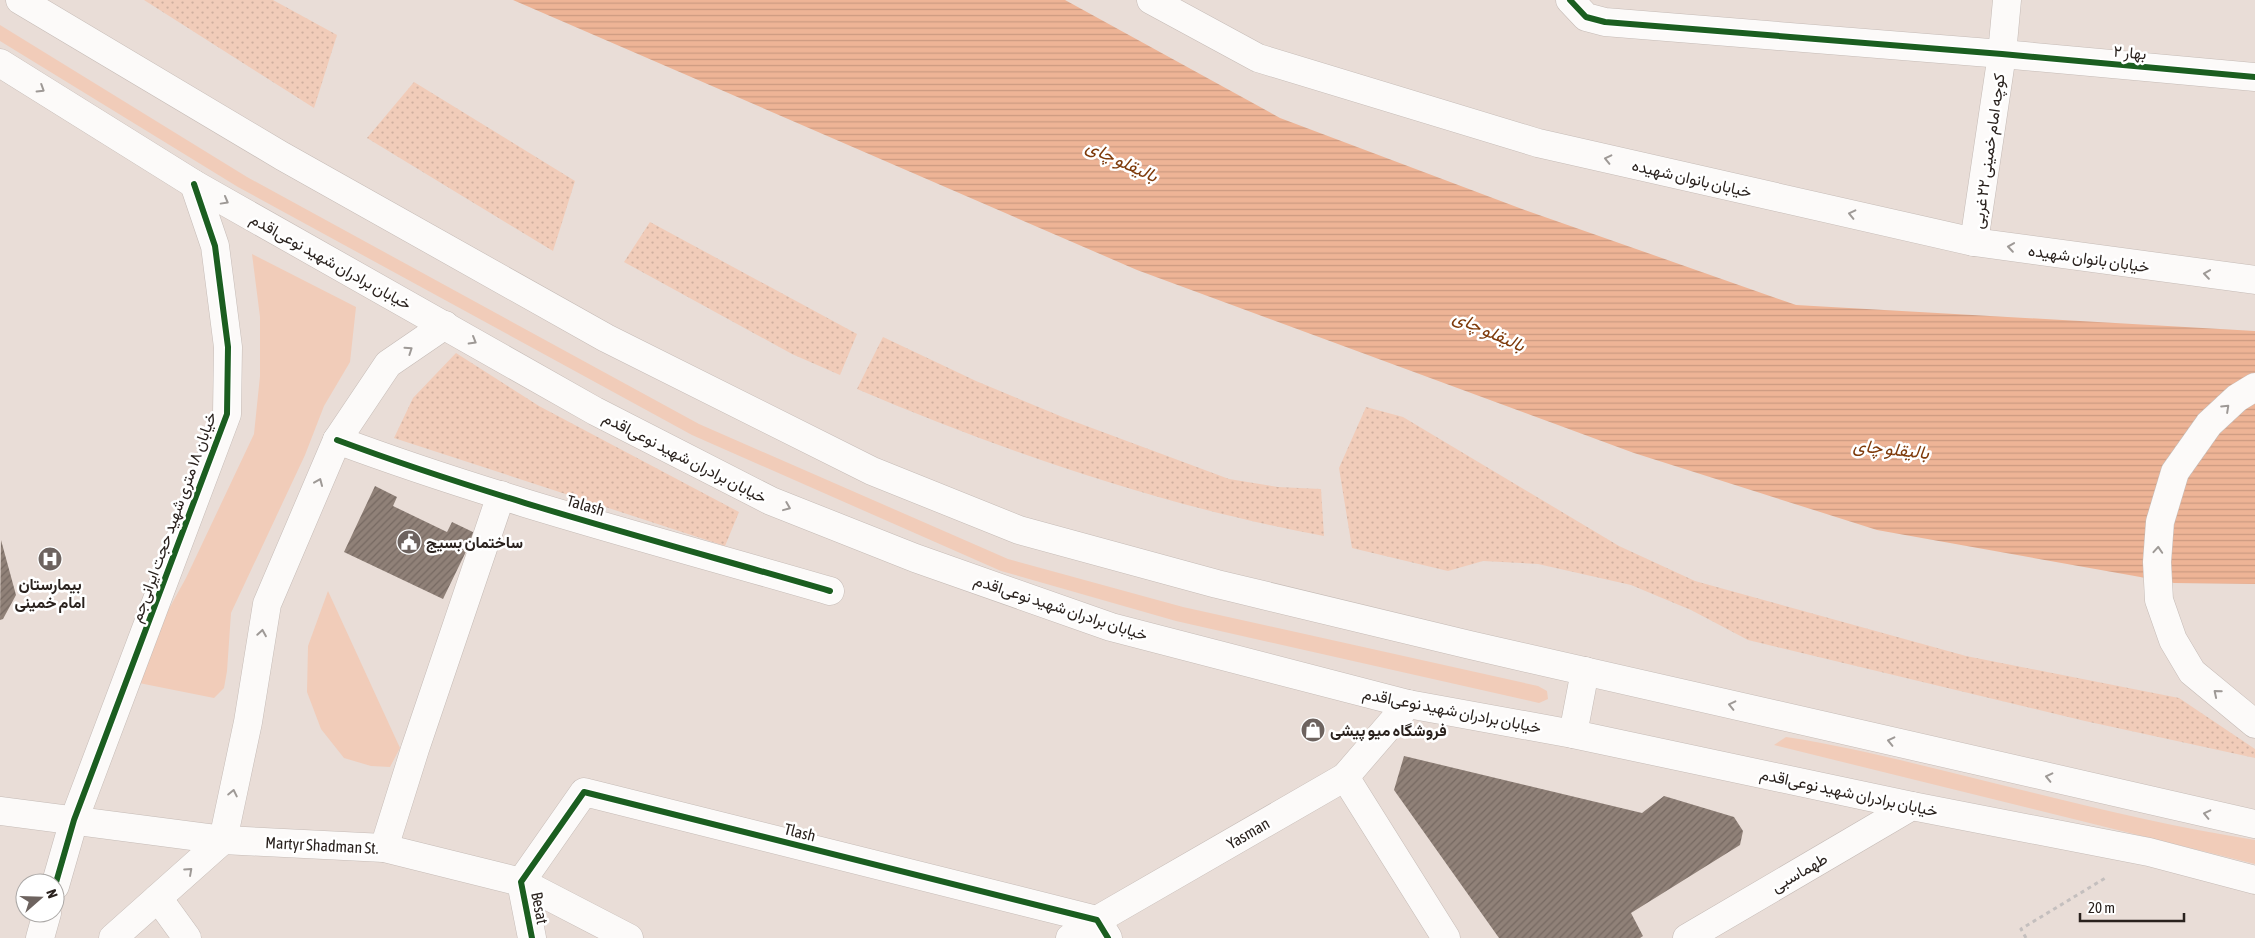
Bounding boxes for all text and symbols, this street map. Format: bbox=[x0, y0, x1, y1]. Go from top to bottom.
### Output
street label: بهار ۲ bbox=[2113, 42, 2147, 64]
street label: کوچه امام خمینی ۲۲ غربی bbox=[1968, 72, 2011, 230]
one-way arrow bbox=[36, 83, 45, 92]
water label: بالیقلو چای bbox=[1082, 135, 1162, 188]
one-way arrow bbox=[1604, 154, 1613, 165]
street label: خیابان بانوان شهیده bbox=[1630, 155, 1754, 203]
one-way arrow bbox=[219, 195, 228, 205]
street label: خیابان برادران شهید نوعی‌اقدم bbox=[246, 209, 415, 315]
one-way arrow bbox=[1847, 209, 1856, 220]
street label: خیابان بانوان شهیده bbox=[2027, 241, 2151, 277]
one-way arrow bbox=[2007, 242, 2015, 253]
one-way arrow bbox=[2202, 269, 2210, 280]
water label: بالیقلو چای bbox=[1449, 305, 1529, 358]
one-way arrow bbox=[468, 335, 477, 345]
one-way arrow bbox=[403, 347, 413, 356]
one-way arrow bbox=[2221, 405, 2230, 414]
street label: خیابان برادران شهید نوعی‌اقدم bbox=[599, 408, 770, 508]
street label: خیابان ۱۸ متری شهید حجت ایرانی‌جم bbox=[127, 409, 221, 625]
water label: بالیقلو چای bbox=[1852, 434, 1931, 465]
one-way arrow bbox=[313, 478, 324, 487]
street label: Talash bbox=[565, 491, 607, 519]
one-way arrow bbox=[782, 501, 791, 511]
public building icon: ساختمان بسیج bbox=[396, 529, 422, 555]
place label: ساختمان بسیج bbox=[426, 533, 523, 554]
hospital icon: بیمارستان امام خمینی bbox=[37, 546, 63, 572]
one-way arrow bbox=[2152, 546, 2163, 554]
street label: خیابان برادران شهید نوعی‌اقدم bbox=[971, 570, 1150, 646]
place label: بیمارستان امام خمینی bbox=[14, 575, 86, 613]
one-way arrow bbox=[256, 629, 267, 637]
street label: خیابان برادران شهید نوعی‌اقدم bbox=[1361, 684, 1543, 738]
one-way arrow bbox=[2214, 689, 2223, 698]
one-way arrow bbox=[1728, 700, 1737, 711]
shop icon: فروشگاه میو پیشی bbox=[1300, 717, 1326, 743]
place label: فروشگاه میو پیشی bbox=[1330, 721, 1447, 742]
one-way arrow bbox=[1886, 736, 1895, 747]
street label: خیابان برادران شهید نوعی‌اقدم bbox=[1758, 764, 1940, 822]
one-way arrow bbox=[2045, 772, 2054, 783]
one-way arrow bbox=[227, 788, 238, 797]
one-way arrow bbox=[2203, 809, 2212, 819]
street label: Yasman bbox=[1224, 814, 1272, 852]
street label: Tlash bbox=[782, 819, 818, 845]
street label: Martyr Shadman St. bbox=[265, 833, 379, 858]
street label: طهماسبی bbox=[1768, 849, 1831, 897]
one-way arrow bbox=[183, 867, 192, 876]
north arrow bbox=[15, 873, 65, 923]
text: N bbox=[43, 887, 61, 900]
street label: Besat bbox=[528, 890, 552, 926]
scale bar bbox=[2080, 890, 2184, 922]
text: 20 m bbox=[2088, 899, 2115, 916]

